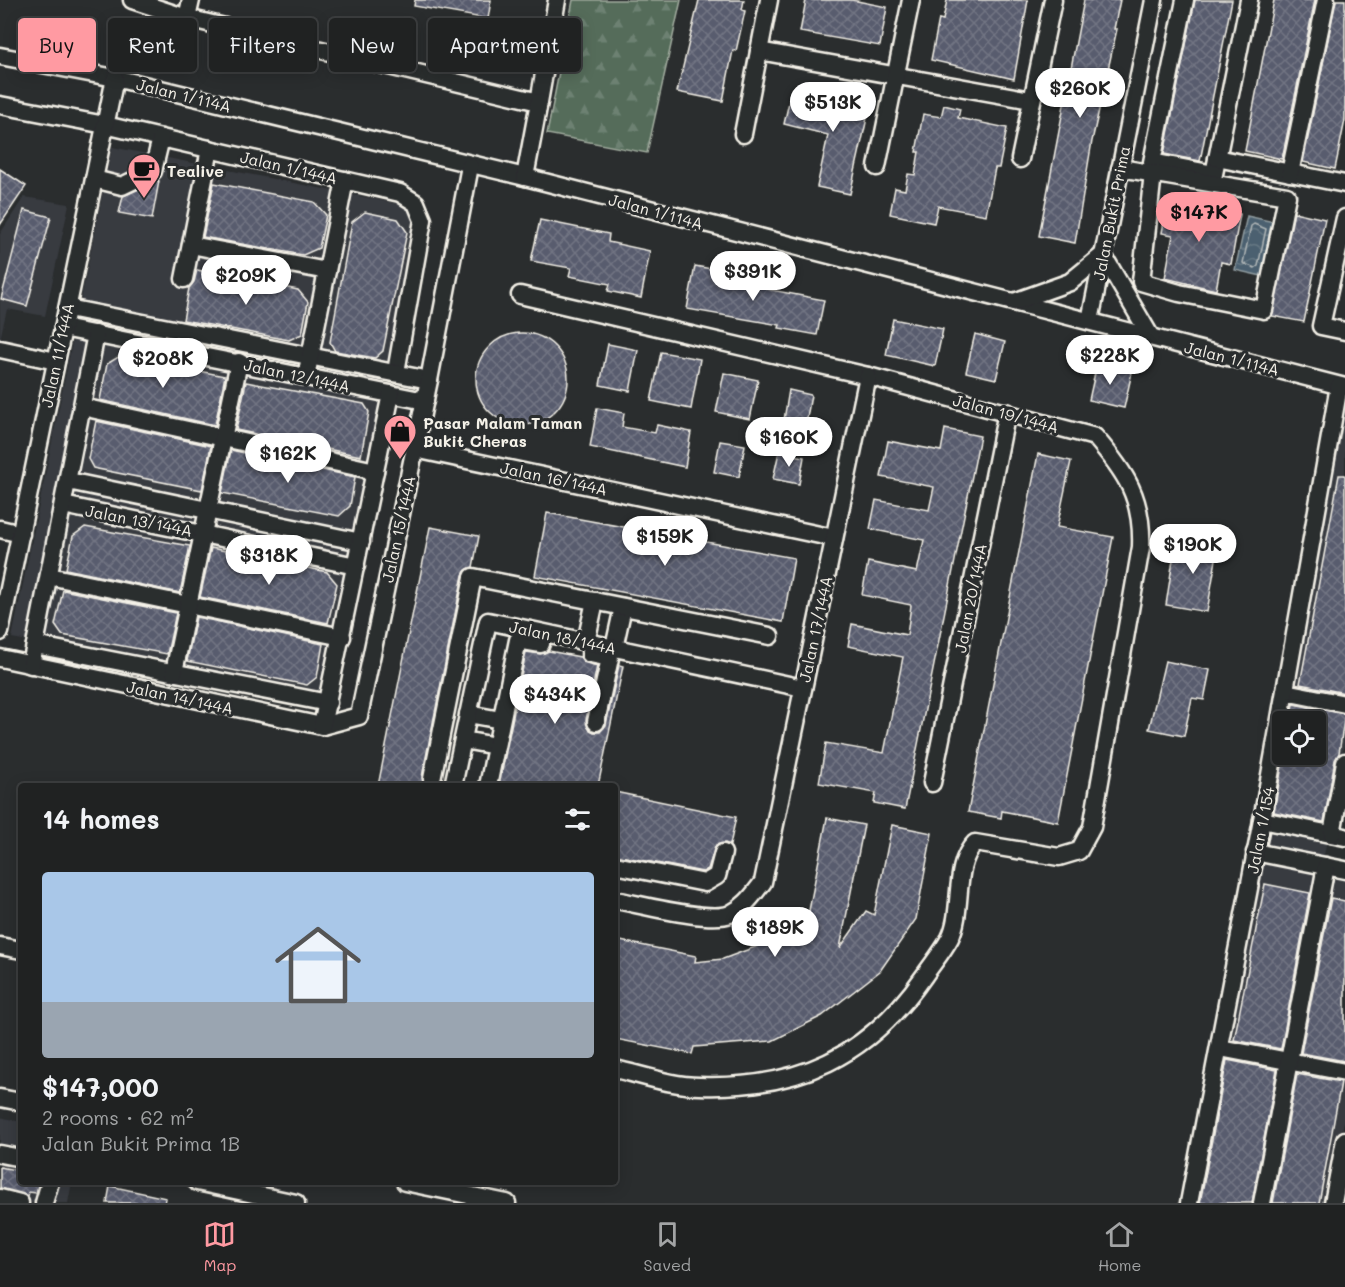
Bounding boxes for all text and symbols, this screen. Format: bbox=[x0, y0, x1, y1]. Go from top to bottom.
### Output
chip: Buy bbox=[18, 18, 96, 72]
chip: Rent bbox=[108, 18, 197, 72]
chip: Filters bbox=[209, 18, 317, 72]
chip: New bbox=[329, 18, 416, 72]
chip: Apartment bbox=[428, 18, 581, 72]
pin: $260K bbox=[1038, 68, 1122, 119]
street label: Jalan 1/114A bbox=[134, 73, 234, 117]
text: $260K bbox=[1049, 74, 1111, 100]
pin: $513K bbox=[791, 82, 875, 133]
text: $513K bbox=[804, 88, 862, 114]
street label: Jalan Bukit Prima bbox=[1088, 144, 1134, 282]
street label: Jalan 1/144A bbox=[238, 146, 340, 188]
cafe icon: Tealive bbox=[126, 152, 162, 199]
place label: Tealive bbox=[167, 160, 224, 181]
street label: Jalan 1/114A bbox=[606, 188, 706, 234]
pin: $147K bbox=[1157, 192, 1241, 243]
text: $147K bbox=[1170, 198, 1228, 224]
pin: $391K bbox=[711, 251, 795, 302]
pin: $209K bbox=[204, 255, 288, 306]
text: $391K bbox=[724, 257, 782, 283]
text: $209K bbox=[215, 261, 277, 287]
street label: Jalan 11/144A bbox=[36, 301, 78, 409]
pin: $228K bbox=[1068, 335, 1152, 386]
street label: Jalan 1/114A bbox=[1182, 336, 1282, 380]
pin: $208K bbox=[121, 338, 205, 389]
text: $228K bbox=[1080, 341, 1140, 367]
text: $208K bbox=[132, 344, 194, 370]
street label: Jalan 12/144A bbox=[242, 353, 352, 397]
street label: Jalan 19/144A bbox=[951, 389, 1061, 437]
place label: Pasar Malam Taman Bukit Cheras bbox=[423, 412, 582, 451]
shop icon: Pasar Malam Taman Bukit Cheras bbox=[382, 413, 418, 460]
pin: $160K bbox=[747, 417, 831, 468]
text: $160K bbox=[759, 423, 819, 449]
pin: $162K bbox=[246, 433, 330, 484]
text: $162K bbox=[259, 439, 317, 465]
street label: Jalan 16/144A bbox=[499, 456, 609, 500]
street label: Jalan 15/144A bbox=[376, 474, 420, 584]
street label: Jalan 13/144A bbox=[84, 499, 194, 541]
pin: $159K bbox=[623, 516, 707, 567]
text: $159K bbox=[636, 522, 694, 548]
pin: $190K bbox=[1151, 524, 1235, 575]
text: $190K bbox=[1163, 530, 1223, 556]
pin: $318K bbox=[227, 535, 311, 586]
text: $318K bbox=[240, 541, 298, 567]
street label: Jalan 20/144A bbox=[949, 542, 991, 654]
street label: Jalan 17/144A bbox=[793, 574, 837, 684]
street label: Jalan 18/144A bbox=[508, 615, 618, 659]
pin: $434K bbox=[513, 674, 597, 725]
street label: Jalan 14/144A bbox=[125, 675, 235, 719]
text: $434K bbox=[524, 680, 586, 706]
map controls bbox=[1272, 711, 1326, 765]
button: locate bbox=[1272, 711, 1326, 765]
street label: Jalan 1/154 bbox=[1241, 784, 1279, 875]
text: 14 homes bbox=[42, 802, 160, 836]
icon: filters bbox=[561, 803, 594, 836]
pin: $189K bbox=[733, 907, 817, 958]
icon: home bbox=[264, 911, 372, 1019]
text: $189K bbox=[746, 913, 804, 939]
text: $147,000 bbox=[42, 1070, 159, 1104]
text: 2 rooms · 62 m² bbox=[42, 1104, 194, 1130]
text: Jalan Bukit Prima 1B bbox=[42, 1130, 240, 1156]
tab: Map bbox=[203, 1218, 236, 1275]
tab: Saved bbox=[643, 1218, 691, 1275]
tab: Home bbox=[1098, 1218, 1141, 1275]

